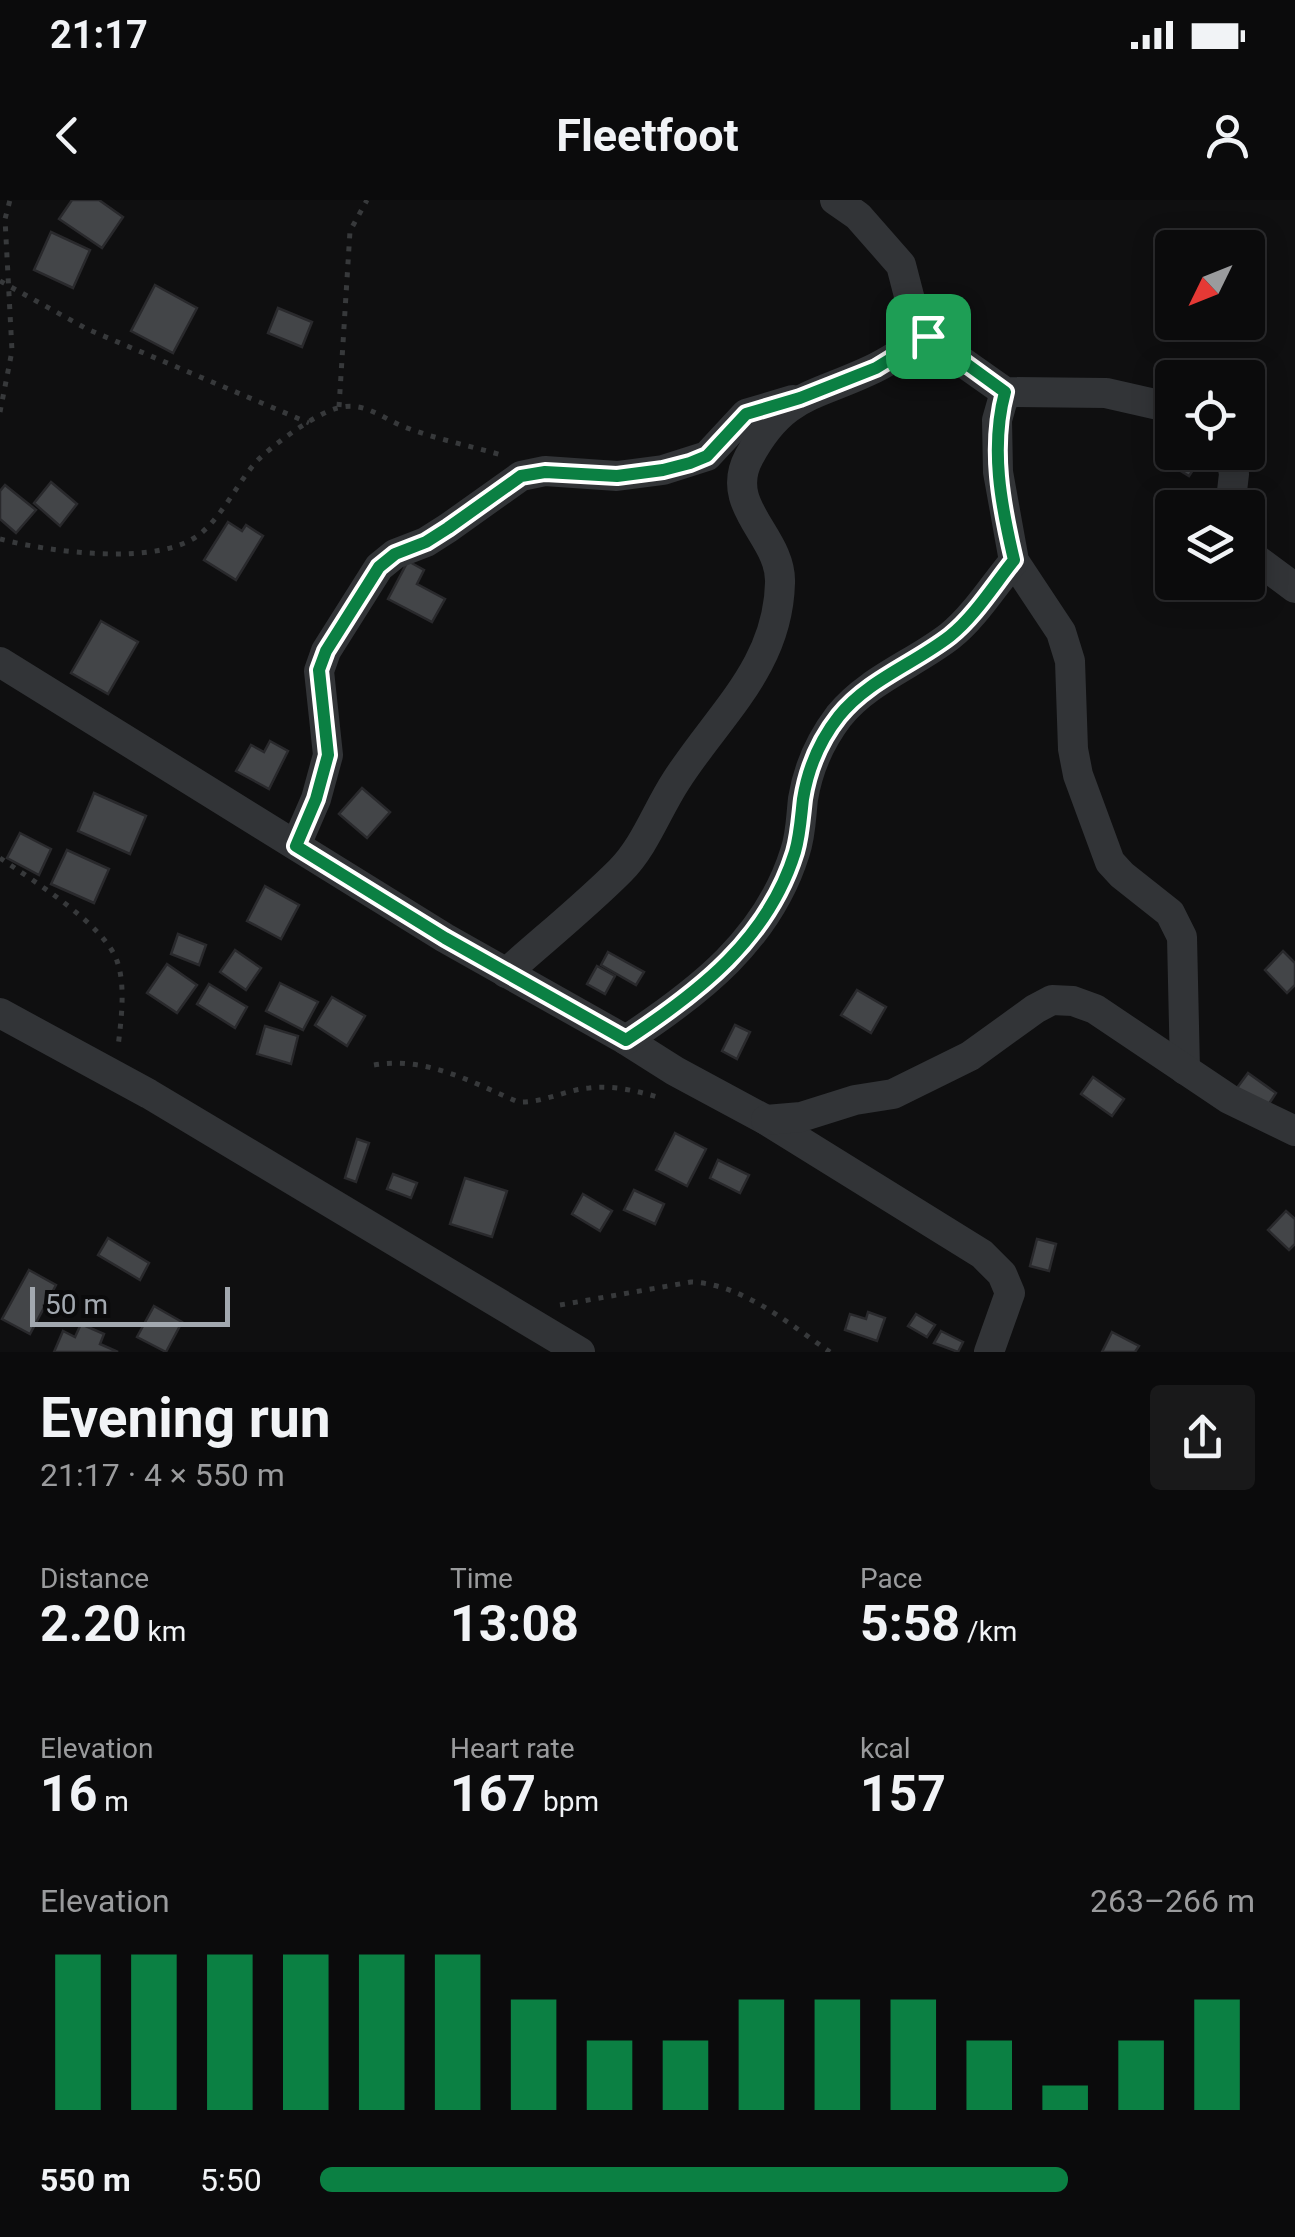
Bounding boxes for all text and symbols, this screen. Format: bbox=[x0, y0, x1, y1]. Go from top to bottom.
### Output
text: 21:17 bbox=[50, 13, 148, 57]
icon: back bbox=[40, 108, 95, 163]
icon: person bbox=[1200, 108, 1255, 163]
text: Fleetfoot bbox=[556, 109, 739, 162]
north arrow bbox=[1155, 230, 1265, 340]
map controls bbox=[1155, 230, 1265, 600]
pin bbox=[886, 294, 971, 379]
icon: arrive bbox=[901, 309, 956, 364]
button: locate bbox=[1155, 360, 1265, 470]
button: layers bbox=[1155, 490, 1265, 600]
scale bar bbox=[30, 1282, 230, 1326]
text: 50 m bbox=[45, 1288, 108, 1321]
button: share bbox=[1150, 1385, 1255, 1490]
text: Evening run bbox=[40, 1386, 331, 1450]
text: 21:17 · 4 × 550 m bbox=[40, 1456, 285, 1494]
text: Distance bbox=[40, 1562, 149, 1595]
text: Time bbox=[450, 1562, 513, 1595]
text: Pace bbox=[860, 1562, 922, 1595]
text: 2.20 bbox=[40, 1595, 141, 1653]
text: 13:08 bbox=[450, 1595, 579, 1653]
text: 5:58 bbox=[860, 1595, 960, 1653]
text: km bbox=[141, 1615, 186, 1648]
text: /km bbox=[960, 1615, 1017, 1648]
text: Elevation bbox=[40, 1732, 153, 1765]
text: Heart rate bbox=[450, 1732, 575, 1765]
text: kcal bbox=[860, 1732, 911, 1765]
text: 16 bbox=[40, 1765, 97, 1823]
text: 167 bbox=[450, 1765, 536, 1823]
text: 157 bbox=[860, 1765, 946, 1823]
text: m bbox=[97, 1785, 129, 1818]
text: bpm bbox=[536, 1785, 599, 1818]
text: Elevation bbox=[40, 1882, 170, 1920]
text: 263–266 m bbox=[1090, 1882, 1255, 1920]
text: 550 m bbox=[40, 2161, 131, 2199]
text: 5:50 bbox=[200, 2161, 262, 2199]

